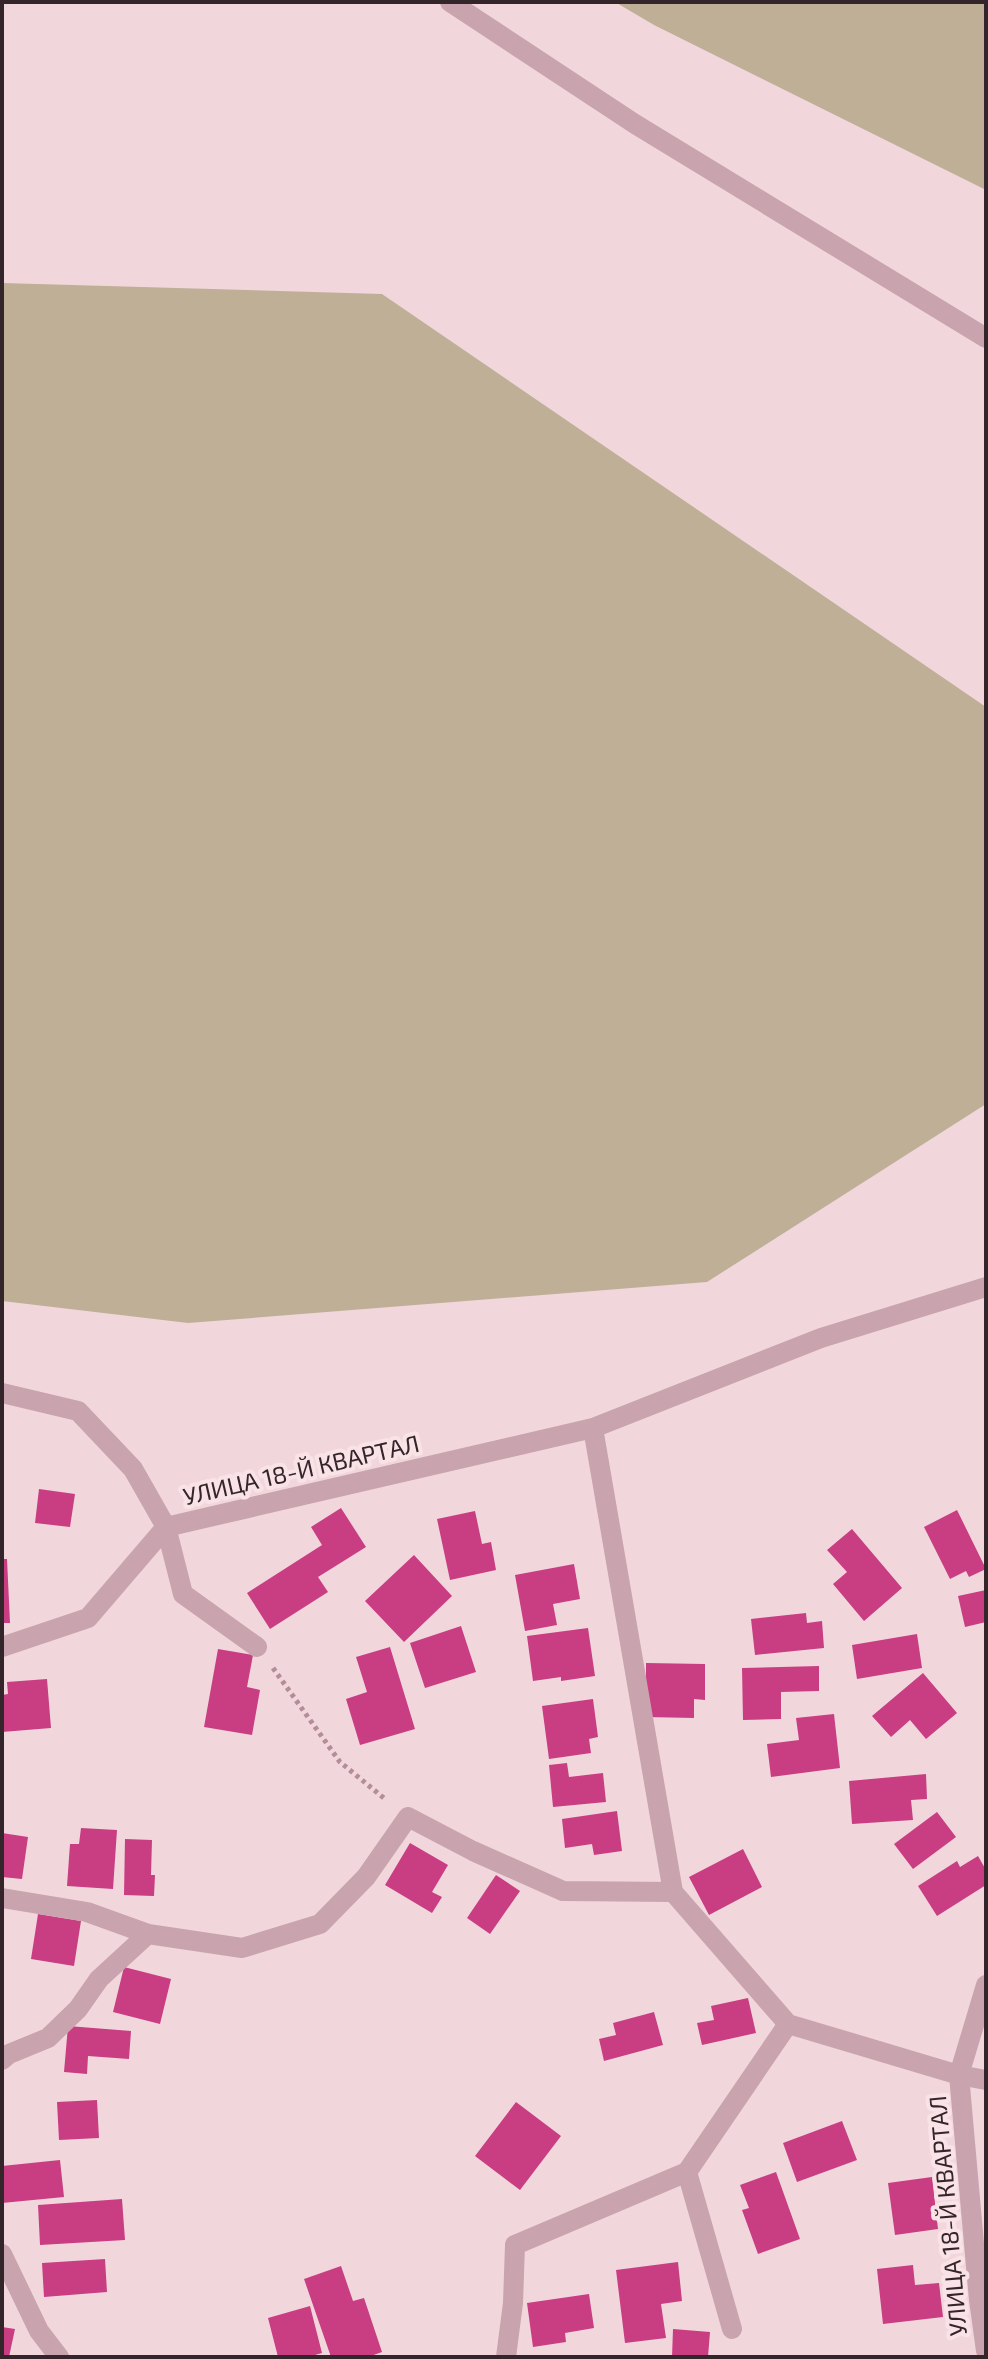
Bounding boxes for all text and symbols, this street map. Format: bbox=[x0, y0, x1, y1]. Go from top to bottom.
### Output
street label: УЛИЦА 18-Й КВАРТАЛ bbox=[180, 1428, 422, 1510]
street label: УЛИЦА 18-Й КВАРТАЛ bbox=[922, 2095, 972, 2337]

